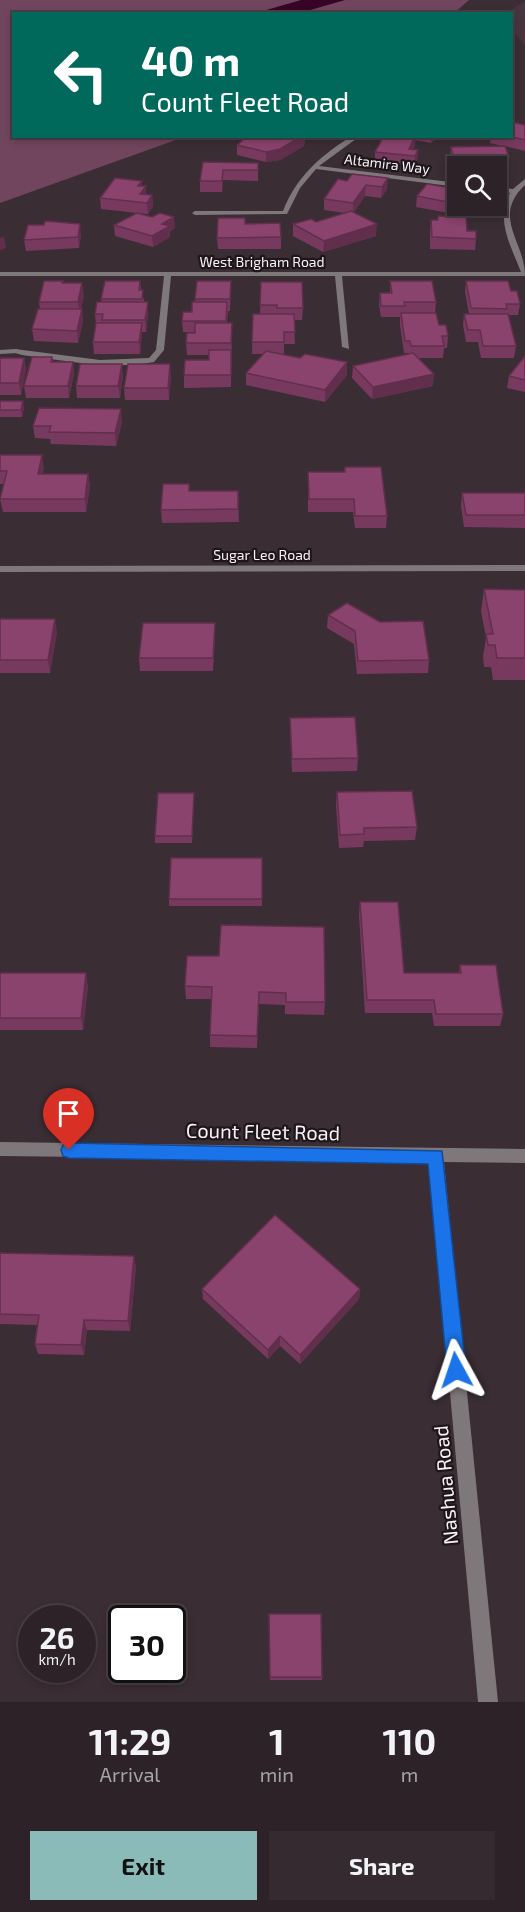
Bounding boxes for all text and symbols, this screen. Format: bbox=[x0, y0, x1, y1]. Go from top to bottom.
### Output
text: 40 m bbox=[141, 34, 240, 84]
icon: left bbox=[42, 36, 120, 114]
text: Count Fleet Road bbox=[141, 85, 349, 117]
street label: Altamira Way bbox=[343, 150, 431, 177]
map controls bbox=[447, 156, 507, 216]
button: search bbox=[447, 156, 507, 216]
street label: West Brigham Road bbox=[199, 253, 325, 270]
street label: Sugar Leo Road bbox=[213, 546, 311, 563]
pin bbox=[43, 1088, 94, 1150]
icon: arrive bbox=[52, 1097, 85, 1130]
street label: Count Fleet Road bbox=[186, 1118, 340, 1144]
position arrow bbox=[424, 1338, 488, 1402]
street label: Nashua Road bbox=[428, 1424, 462, 1546]
speed limit sign: 30 bbox=[108, 1605, 186, 1683]
text: 26 bbox=[39, 1619, 75, 1655]
text: km/h bbox=[38, 1650, 76, 1668]
text: 11:29 bbox=[89, 1719, 171, 1762]
text: 1 bbox=[269, 1719, 285, 1762]
text: 110 bbox=[383, 1719, 436, 1762]
text: Arrival bbox=[99, 1762, 160, 1786]
text: min bbox=[260, 1762, 294, 1786]
text: m bbox=[401, 1762, 418, 1786]
button: Exit bbox=[30, 1831, 257, 1900]
button: Share bbox=[269, 1831, 495, 1900]

